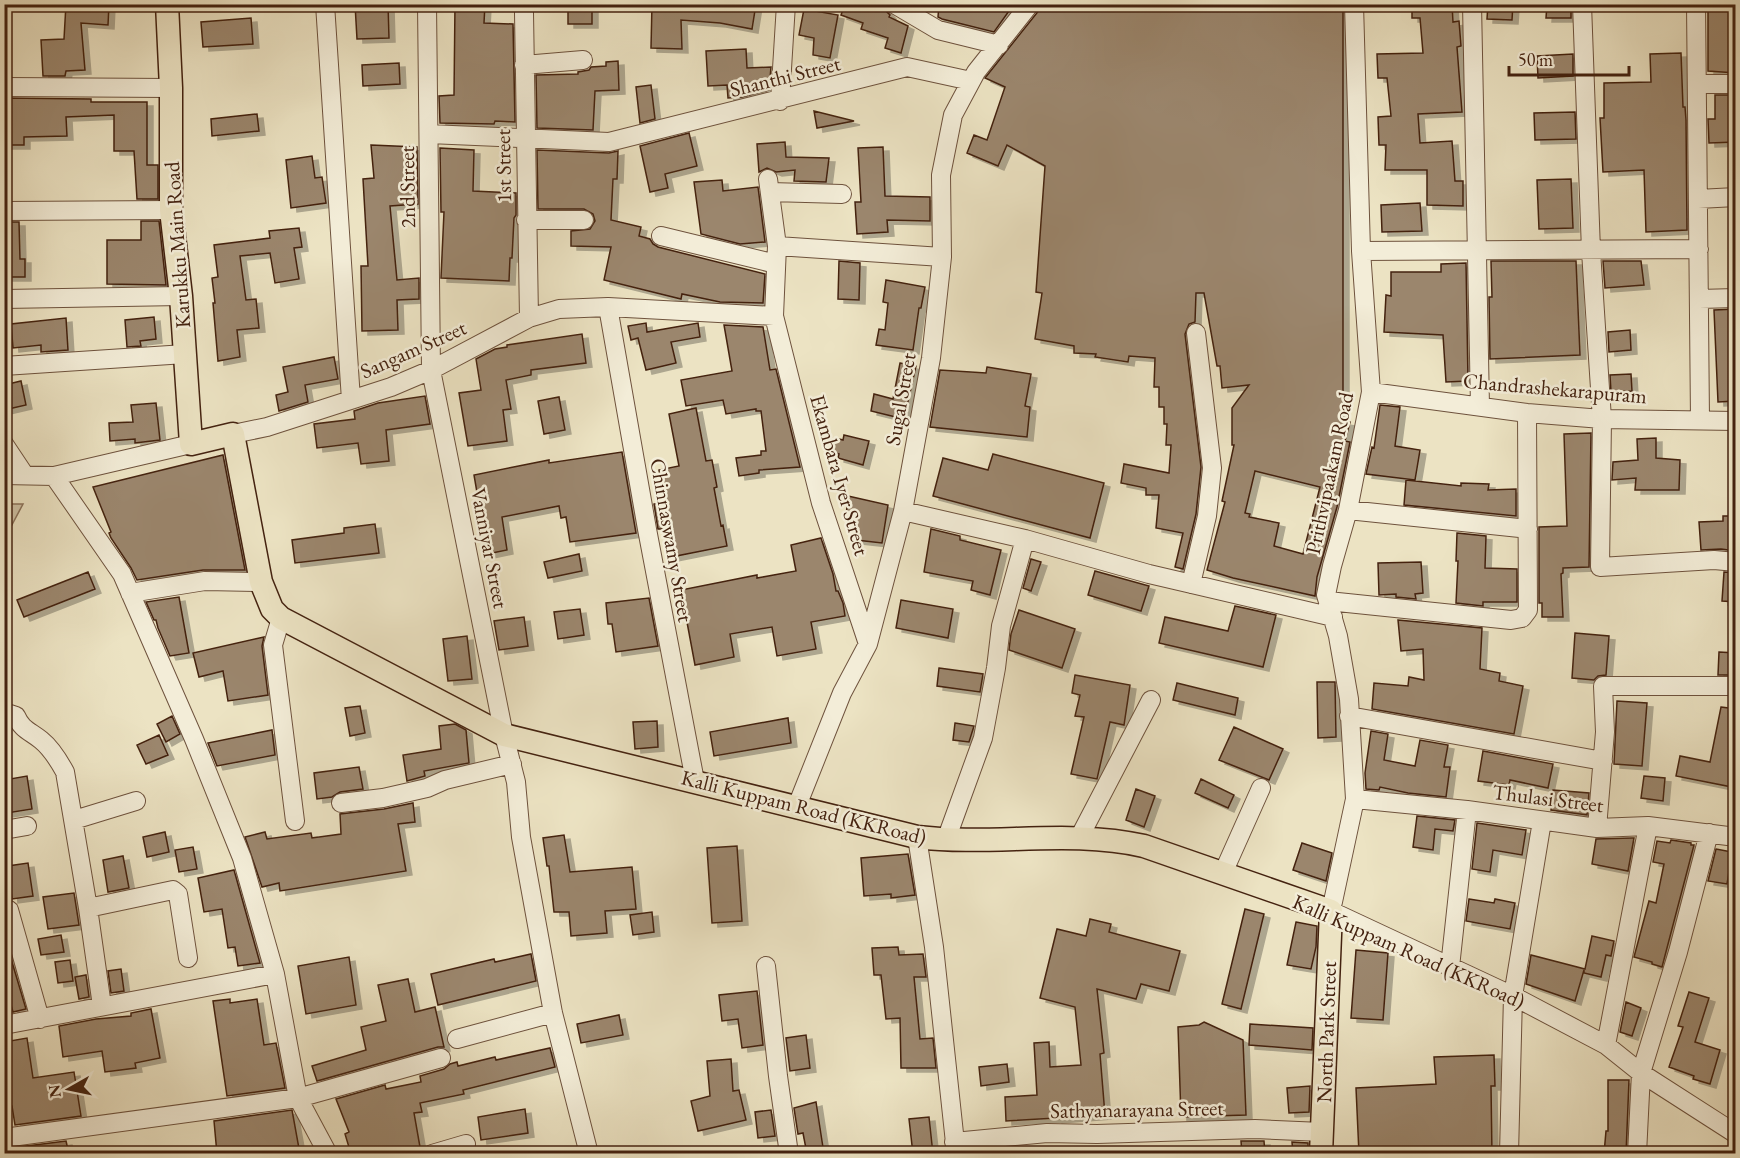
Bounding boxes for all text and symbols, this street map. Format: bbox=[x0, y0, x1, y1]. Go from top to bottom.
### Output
scale bar bbox=[1509, 39, 1629, 77]
text: 50 m bbox=[1518, 48, 1553, 71]
street label: Shanthi Street bbox=[727, 49, 843, 103]
street label: 1st Street bbox=[489, 128, 517, 203]
street label: 2nd Street bbox=[393, 145, 421, 228]
street label: Karukku Main Road bbox=[158, 160, 196, 329]
street label: Sangam Street bbox=[356, 313, 471, 384]
street label: Sugal Street bbox=[879, 350, 922, 447]
street label: Chandrashekarapuram bbox=[1462, 367, 1648, 409]
street label: Prithvipaakam Road bbox=[1299, 389, 1359, 556]
street label: Ekambara Iyer Street bbox=[804, 391, 876, 559]
street label: Chinnaswamy Street bbox=[644, 456, 700, 624]
street label: Vanniyar Street bbox=[465, 485, 515, 611]
street label: Kalli Kuppam Road (KKRoad) bbox=[679, 763, 929, 851]
street label: Thulasi Street bbox=[1491, 778, 1605, 818]
street label: Kalli Kuppam Road (KKRoad) bbox=[1289, 887, 1529, 1015]
street label: North Park Street bbox=[1310, 960, 1342, 1103]
north arrow bbox=[39, 1059, 99, 1119]
text: N bbox=[43, 1083, 66, 1099]
street label: Sathyanarayana Street bbox=[1050, 1094, 1224, 1124]

